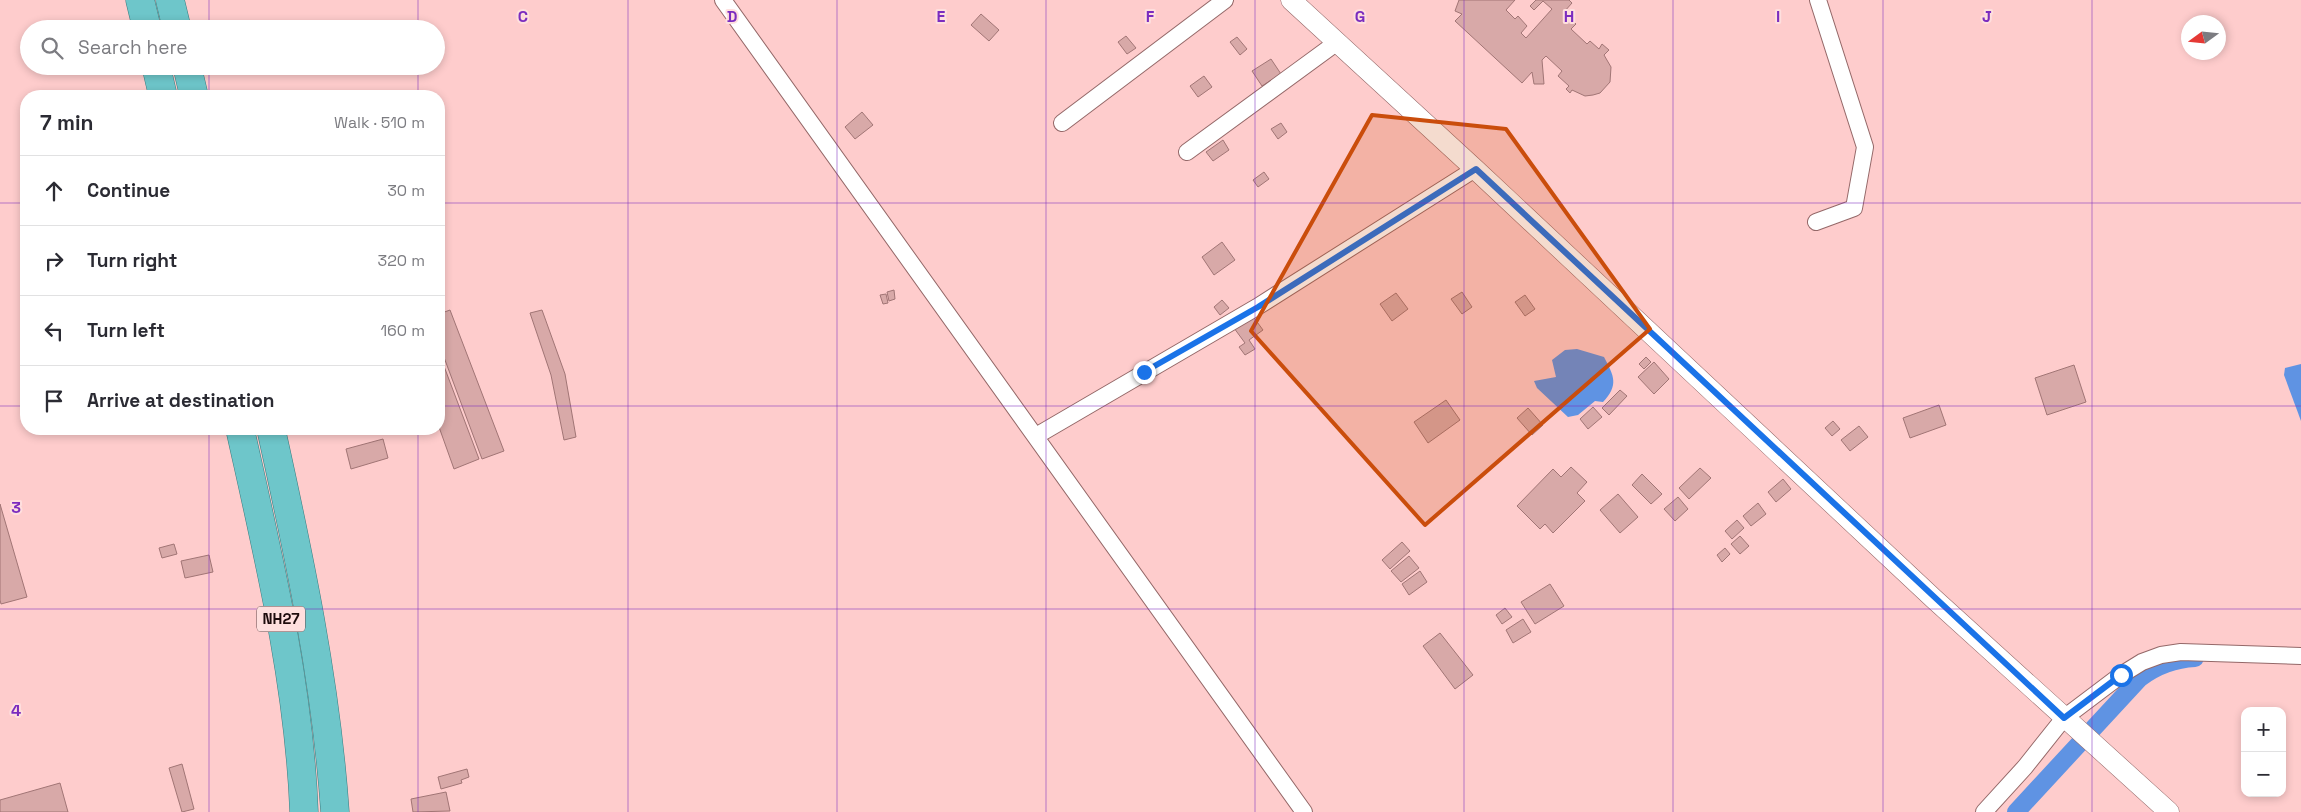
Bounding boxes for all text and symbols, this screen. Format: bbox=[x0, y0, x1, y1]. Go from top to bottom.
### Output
text: C bbox=[518, 6, 528, 27]
text: D bbox=[727, 6, 737, 27]
text: E bbox=[937, 6, 946, 27]
text: F bbox=[1146, 6, 1155, 27]
text: G bbox=[1355, 6, 1365, 27]
text: H bbox=[1564, 6, 1574, 27]
text: I bbox=[1776, 6, 1780, 27]
text: J bbox=[1982, 6, 1992, 27]
north arrow bbox=[2181, 15, 2226, 60]
search box bbox=[20, 20, 445, 75]
icon: search bbox=[38, 34, 66, 62]
text: Search here bbox=[78, 35, 188, 60]
text: 7 min bbox=[40, 109, 93, 136]
text: Walk · 510 m bbox=[334, 112, 425, 133]
icon: ahead bbox=[40, 177, 68, 205]
text: Continue bbox=[87, 178, 170, 203]
text: 30 m bbox=[387, 180, 425, 201]
icon: right bbox=[40, 247, 68, 275]
text: Turn right bbox=[87, 248, 177, 273]
text: 320 m bbox=[378, 250, 425, 271]
icon: left bbox=[40, 317, 68, 345]
text: Turn left bbox=[87, 318, 165, 343]
text: 160 m bbox=[380, 320, 425, 341]
route end bbox=[1133, 361, 1156, 384]
icon: arrive bbox=[40, 387, 68, 415]
text: Arrive at destination bbox=[87, 388, 275, 413]
text: 3 bbox=[11, 497, 21, 518]
road number: NH27 bbox=[257, 606, 305, 632]
route start bbox=[2110, 664, 2133, 687]
text: 4 bbox=[11, 700, 21, 721]
map controls bbox=[2241, 707, 2286, 797]
button: + bbox=[2241, 707, 2286, 752]
button: − bbox=[2241, 752, 2286, 797]

